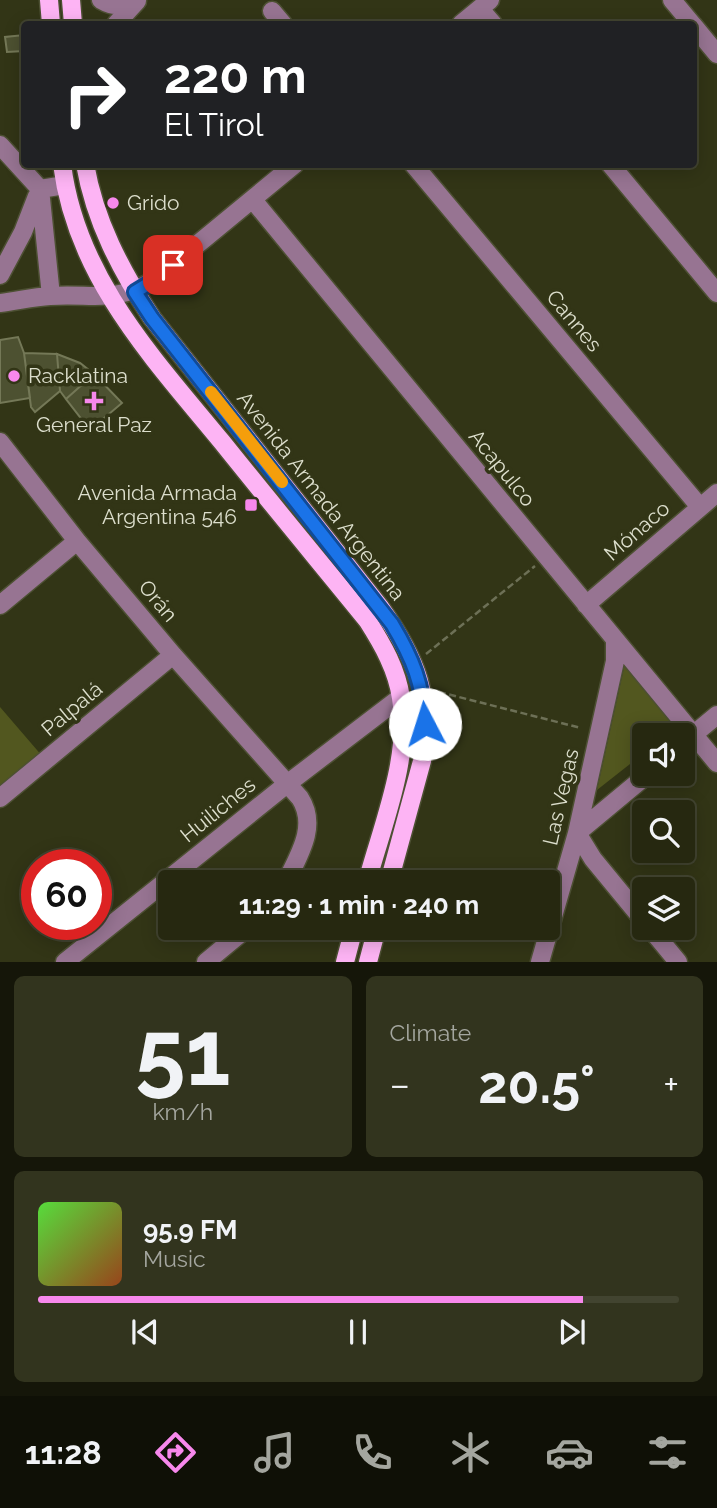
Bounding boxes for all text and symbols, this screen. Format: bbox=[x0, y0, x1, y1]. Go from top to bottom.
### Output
text: 220 m bbox=[164, 47, 307, 104]
icon: right bbox=[49, 49, 140, 140]
text: El Tirol bbox=[164, 106, 263, 143]
place label: Grido bbox=[127, 190, 180, 215]
marker: Grido bbox=[105, 195, 121, 211]
pin bbox=[143, 235, 203, 295]
icon: arrive bbox=[154, 246, 192, 284]
street label: Cannes bbox=[541, 285, 607, 357]
place label: Racklatina bbox=[28, 363, 128, 388]
marker: Racklatina bbox=[6, 368, 22, 384]
street label: Avenida Armada Argentina bbox=[232, 386, 411, 605]
marker: General Paz bbox=[86, 393, 102, 409]
place label: General Paz bbox=[36, 412, 152, 437]
street label: Acapulco bbox=[464, 424, 541, 511]
place label: Avenida Armada Argentina 546 bbox=[78, 480, 237, 529]
street label: Mónaco bbox=[599, 495, 674, 566]
marker: Avenida Armada Argentina 546 bbox=[243, 497, 259, 513]
street label: Orán bbox=[134, 575, 183, 627]
street label: Palpalá bbox=[36, 676, 107, 741]
position arrow bbox=[388, 687, 462, 761]
map controls bbox=[632, 723, 695, 940]
button: sound bbox=[632, 723, 695, 786]
street label: Las Vegas bbox=[537, 746, 584, 848]
street label: Huiliches bbox=[175, 772, 260, 847]
button: search bbox=[632, 800, 695, 863]
speed limit sign: 60 bbox=[21, 849, 112, 940]
button: layers bbox=[632, 877, 695, 940]
text: 11:29 · 1 min · 240 m bbox=[239, 890, 479, 920]
text: 51 bbox=[135, 999, 230, 1106]
text: Climate bbox=[390, 1019, 471, 1046]
text: 20.5° bbox=[478, 1054, 595, 1115]
text: − bbox=[390, 1062, 410, 1107]
text: + bbox=[663, 1062, 679, 1107]
text: km/h bbox=[152, 1098, 213, 1125]
text: 95.9 FM bbox=[143, 1215, 238, 1245]
text: Music bbox=[143, 1245, 206, 1272]
icon: previous bbox=[126, 1313, 164, 1351]
icon: pause bbox=[339, 1313, 377, 1351]
icon: next bbox=[553, 1313, 591, 1351]
icon: directions bbox=[151, 1428, 200, 1477]
icon: music bbox=[250, 1428, 299, 1477]
icon: phone bbox=[348, 1428, 397, 1477]
icon: climate bbox=[446, 1428, 495, 1477]
icon: car bbox=[545, 1428, 594, 1477]
icon: filters bbox=[643, 1428, 692, 1477]
text: 11:28 bbox=[25, 1434, 102, 1471]

